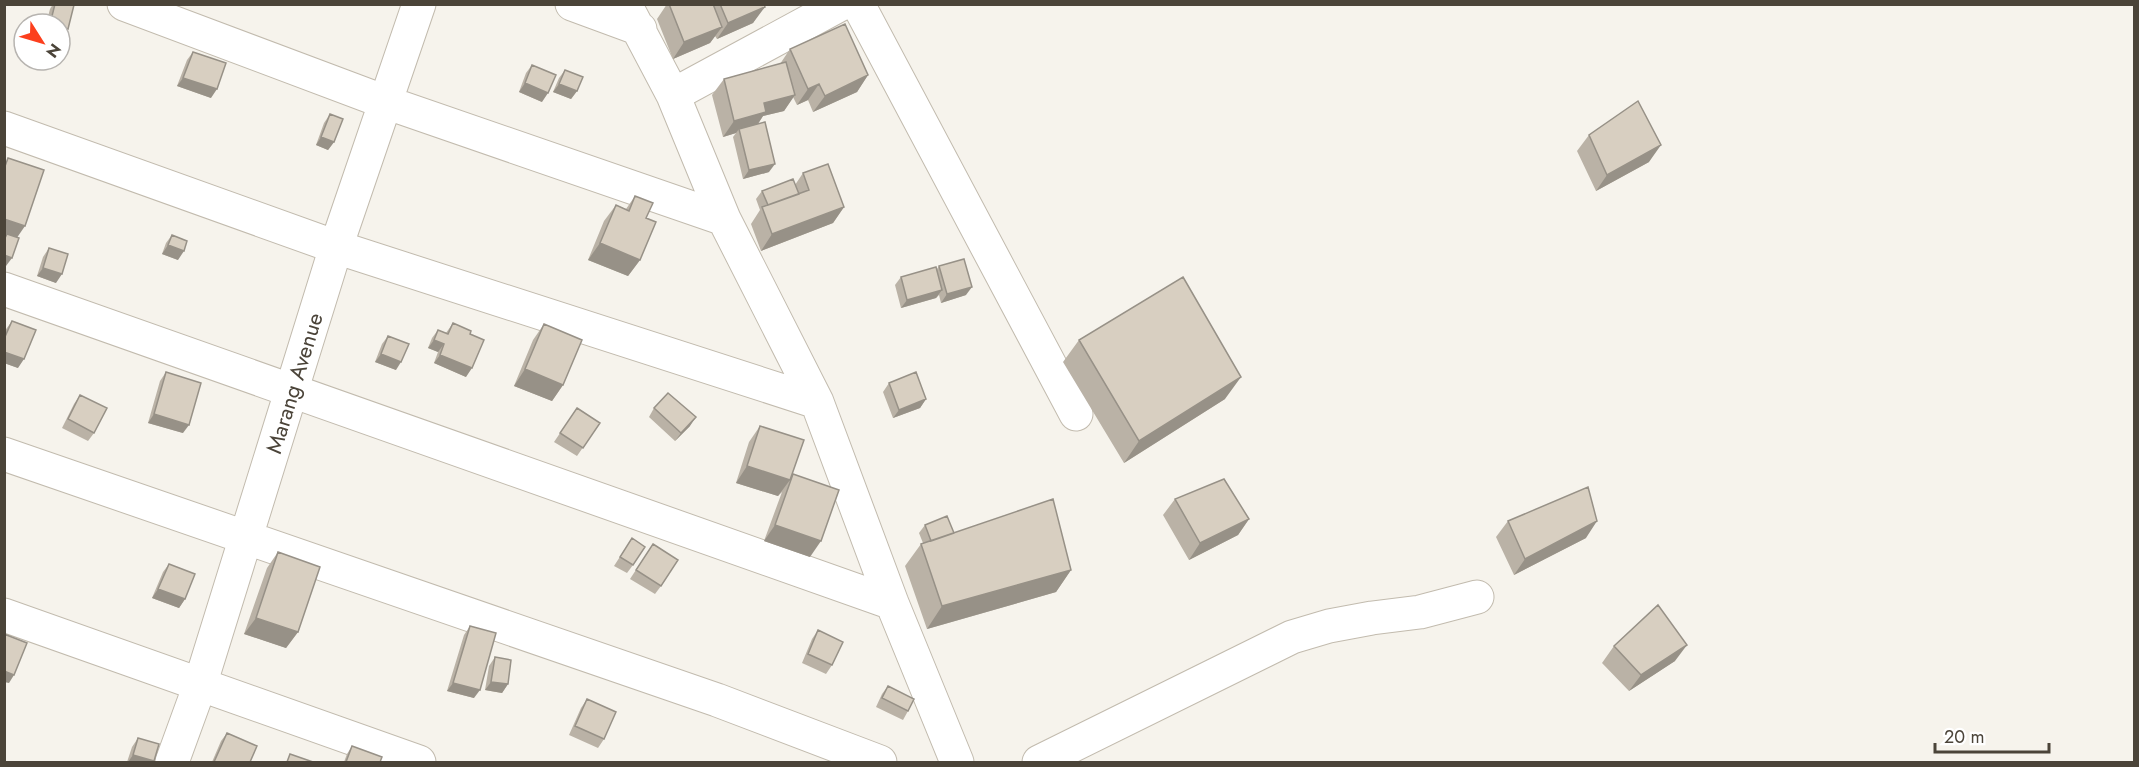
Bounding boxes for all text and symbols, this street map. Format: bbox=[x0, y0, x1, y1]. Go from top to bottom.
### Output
north arrow bbox=[12, 12, 72, 72]
text: N bbox=[41, 39, 67, 63]
street label: Marang Avenue bbox=[257, 309, 331, 457]
scale bar bbox=[1935, 716, 2049, 754]
text: 20 m bbox=[1944, 724, 1984, 750]

